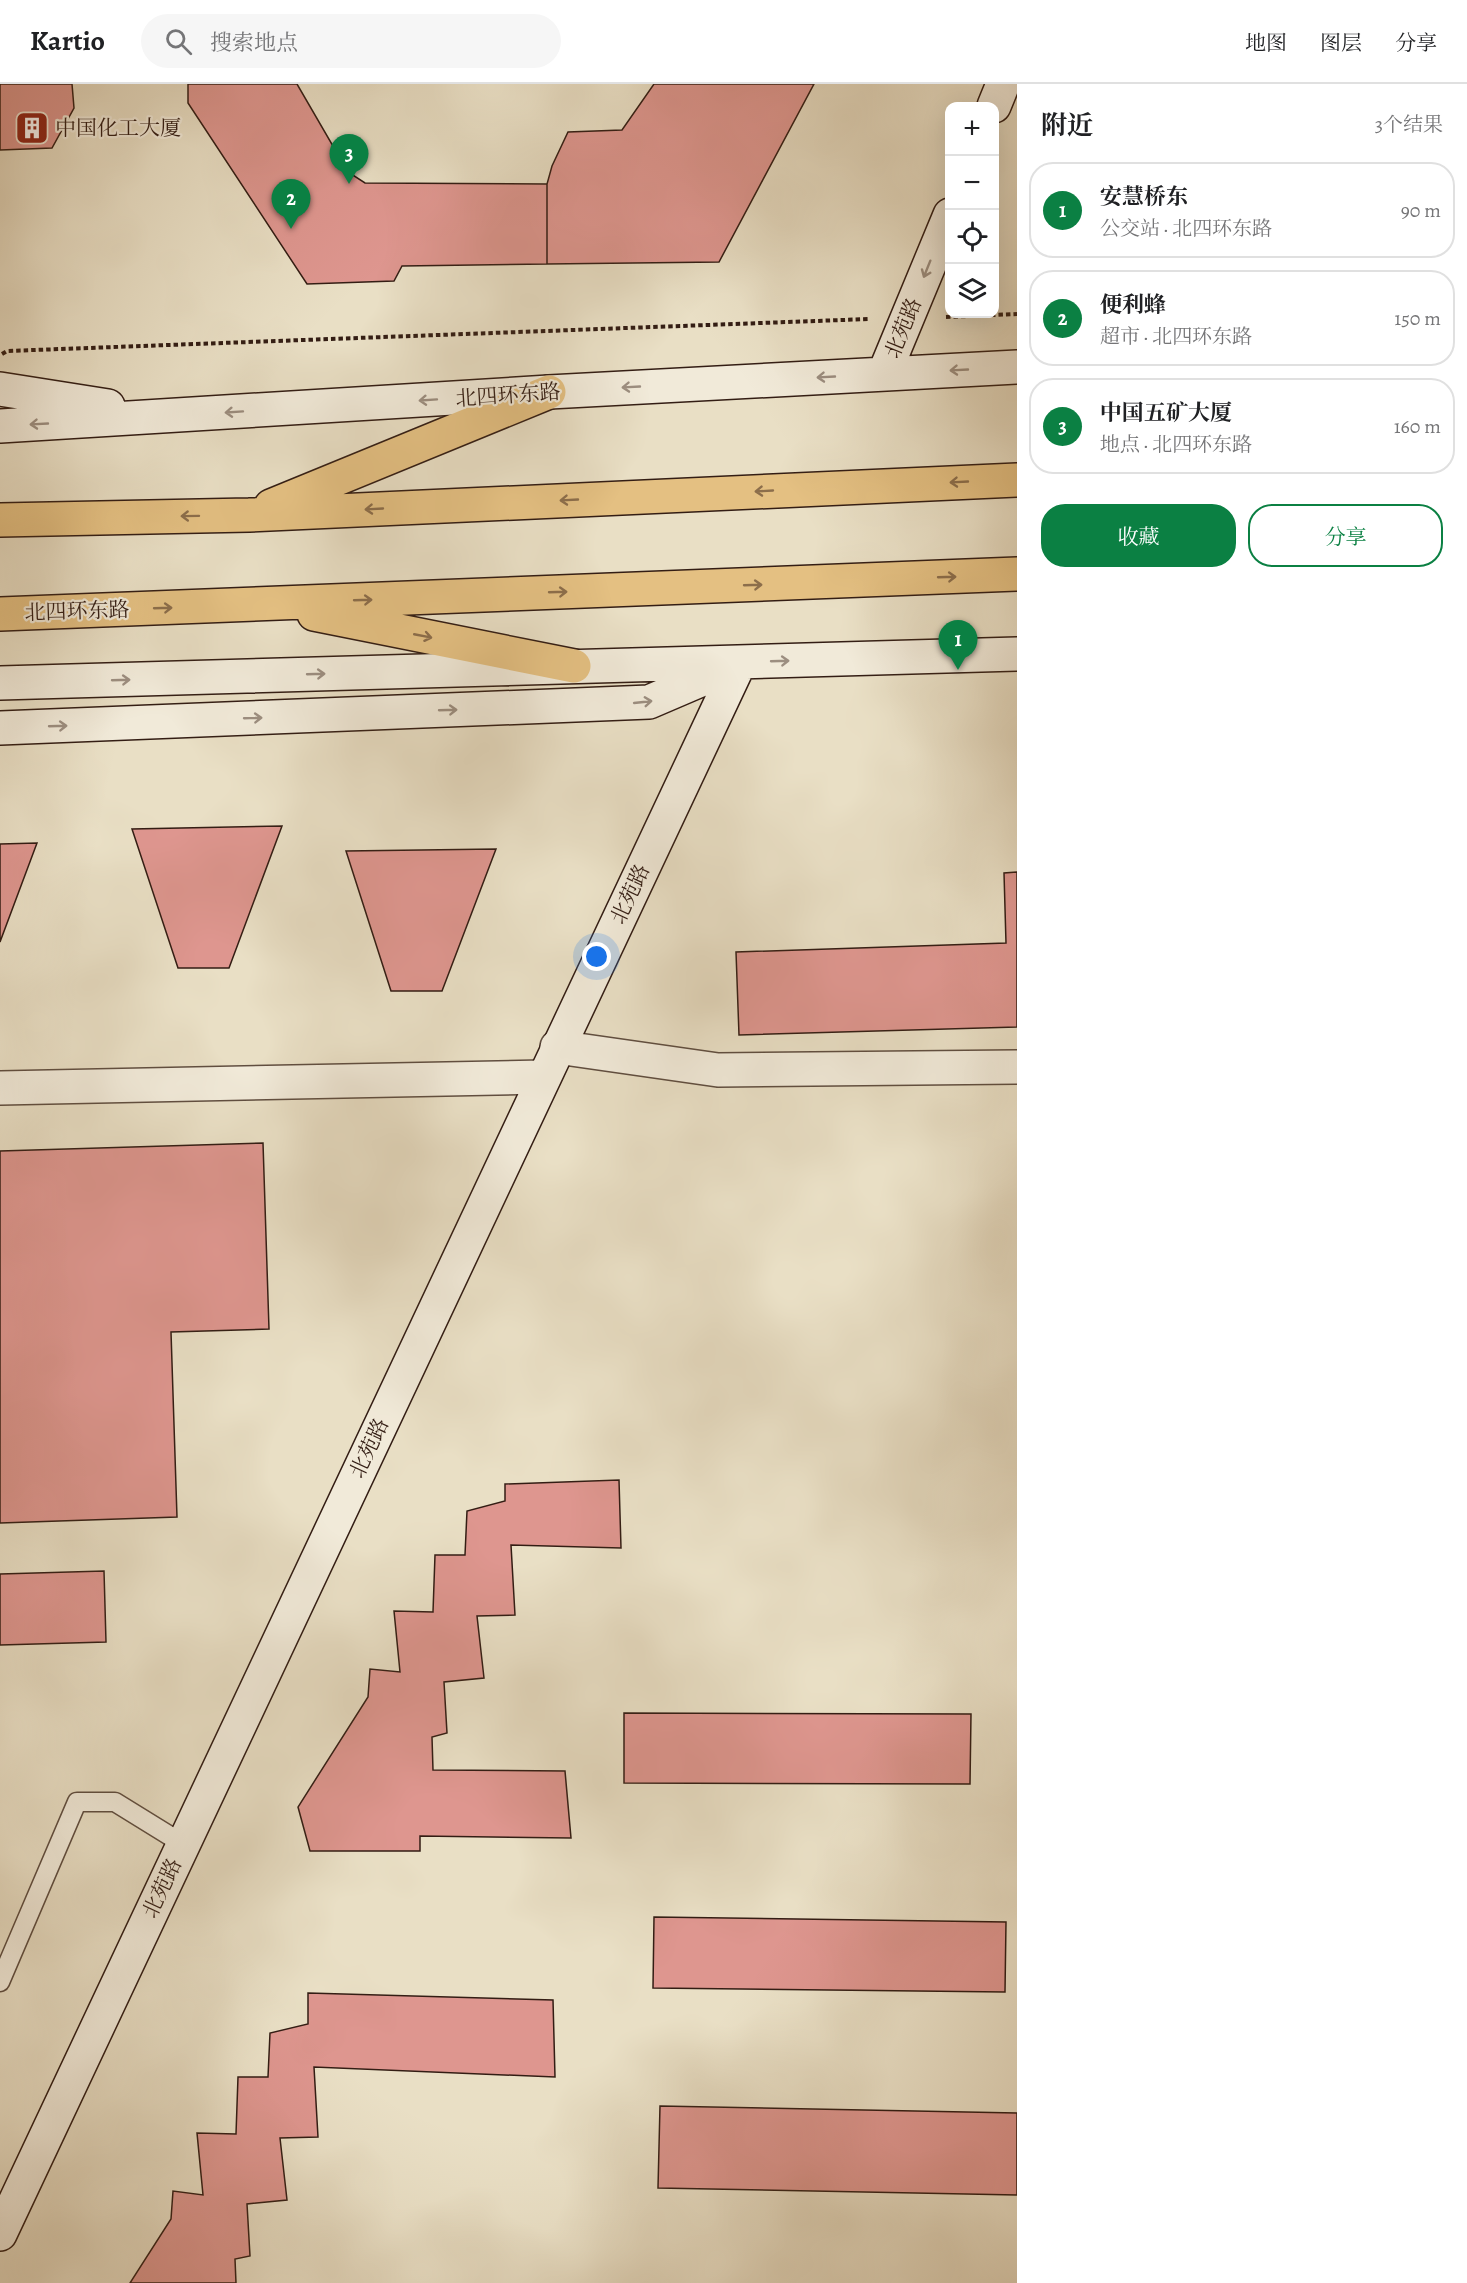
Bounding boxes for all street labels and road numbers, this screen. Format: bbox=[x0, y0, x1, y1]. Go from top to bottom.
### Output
street label: 北苑路 bbox=[878, 294, 928, 362]
street label: 北四环东路 bbox=[455, 377, 561, 413]
street label: 北四环东路 bbox=[24, 595, 130, 627]
street label: 北苑路 bbox=[604, 860, 656, 928]
street label: 北苑路 bbox=[343, 1414, 395, 1482]
street label: 北苑路 bbox=[136, 1854, 188, 1922]

